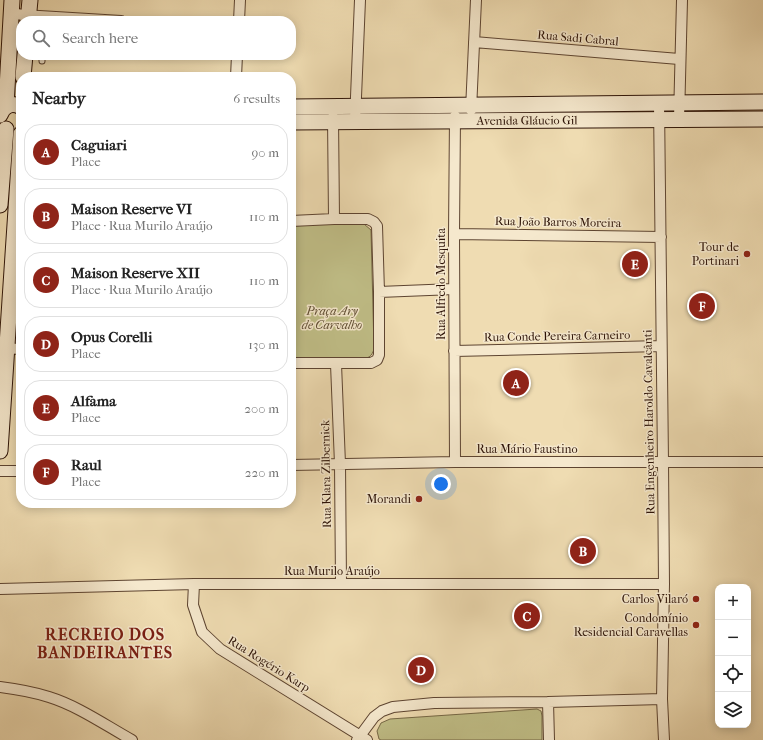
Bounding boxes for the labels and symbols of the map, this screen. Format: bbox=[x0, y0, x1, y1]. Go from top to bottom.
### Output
street label: Rua Sadi Cabral bbox=[537, 27, 620, 49]
street label: Avenida Gláucio Gil bbox=[475, 113, 578, 128]
street label: Rua João Barros Moreira bbox=[495, 214, 622, 230]
street label: Rua Alfredo Mesquita bbox=[434, 227, 448, 340]
place label: Tour de Portinari bbox=[692, 240, 739, 268]
pin: E bbox=[622, 249, 648, 279]
marker: Tour de Portinari bbox=[742, 249, 752, 259]
pin: F bbox=[689, 291, 715, 321]
park label: Praça Ary de Carvalho bbox=[302, 304, 362, 332]
street label: Rua Conde Pereira Carneiro bbox=[484, 328, 630, 344]
street label: Rua Engenheiro Haroldo Cavalcânti bbox=[640, 329, 658, 515]
pin: A bbox=[503, 368, 529, 398]
street label: Rua Klara Zilbernick bbox=[318, 419, 334, 528]
street label: Rua Mário Faustino bbox=[476, 442, 578, 456]
your location bbox=[431, 474, 451, 494]
place label: Morandi bbox=[367, 492, 411, 506]
marker: Morandi bbox=[414, 494, 424, 504]
pin: B bbox=[570, 536, 596, 566]
street label: Rua Murilo Araújo bbox=[284, 564, 380, 578]
place label: Carlos Vilaró bbox=[622, 592, 688, 606]
marker: Carlos Vilaró bbox=[691, 594, 701, 604]
pin: C bbox=[514, 601, 540, 631]
place label: Condomínio Residencial Caravellas bbox=[574, 611, 689, 639]
marker: Condomínio Residencial Caravellas bbox=[691, 620, 701, 630]
district label: RECREIO DOS BANDEIRANTES bbox=[37, 625, 173, 662]
street label: Rua Rogério Karp bbox=[225, 633, 313, 695]
pin: D bbox=[408, 655, 434, 685]

